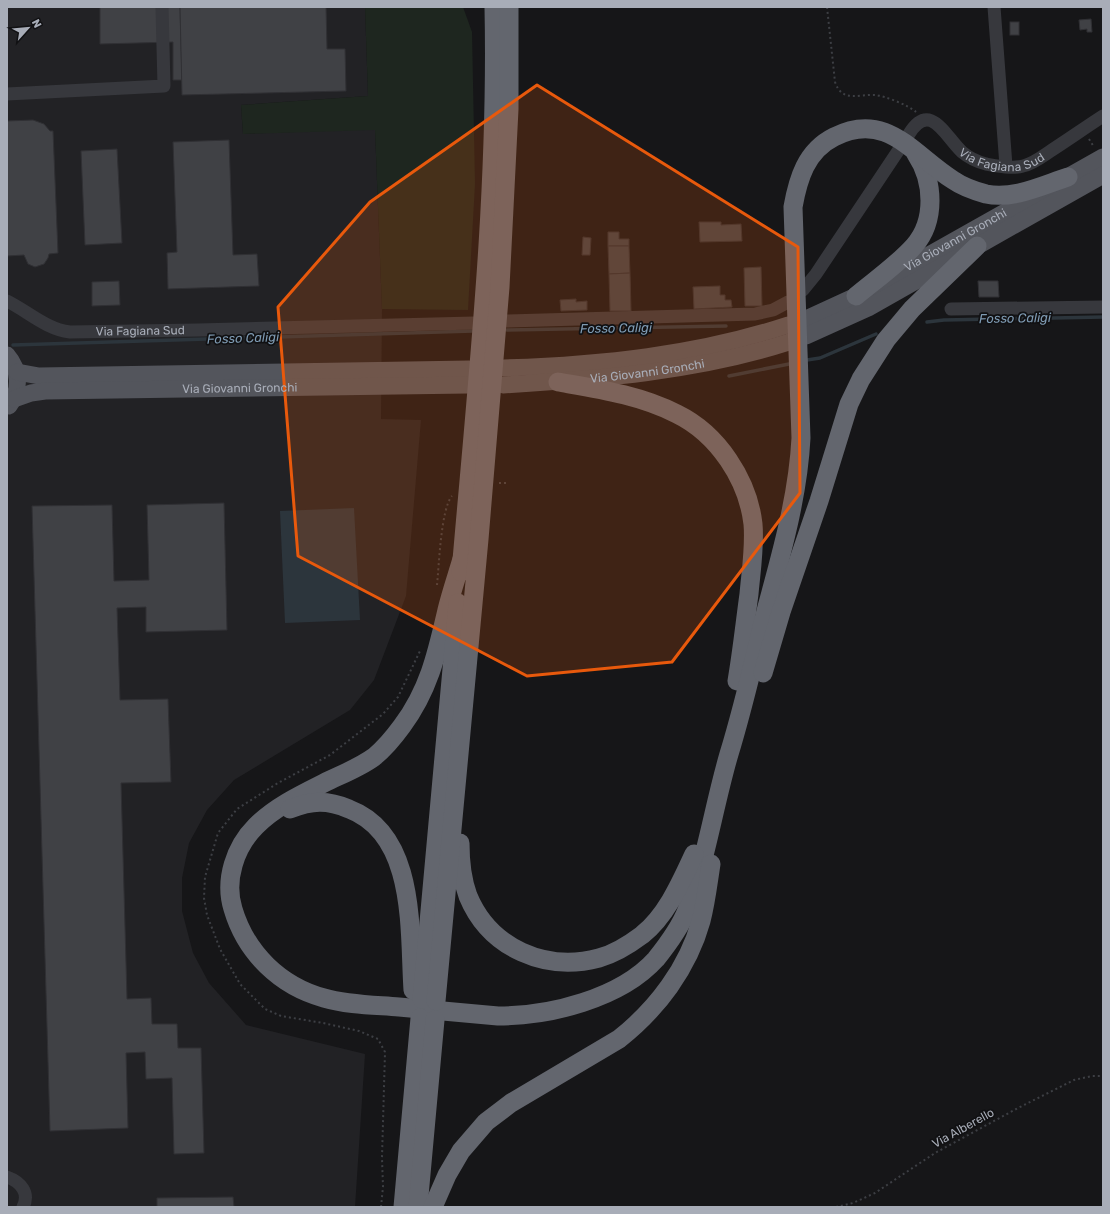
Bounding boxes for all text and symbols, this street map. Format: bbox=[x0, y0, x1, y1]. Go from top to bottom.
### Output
north arrow bbox=[8, 8, 48, 48]
text: N bbox=[29, 17, 44, 30]
street label: Via Fagiana Sud bbox=[956, 145, 1047, 174]
street label: Via Giovanni Gronchi bbox=[902, 206, 1009, 274]
water label: Fosso Caligi bbox=[979, 310, 1052, 327]
water label: Fosso Caligi bbox=[580, 320, 653, 337]
street label: Via Fagiana Sud bbox=[96, 323, 185, 339]
water label: Fosso Caligi bbox=[207, 329, 280, 348]
street label: Via Giovanni Gronchi bbox=[590, 357, 706, 386]
street label: Via Giovanni Gronchi bbox=[182, 380, 298, 396]
street label: Via Alberello bbox=[930, 1105, 997, 1151]

